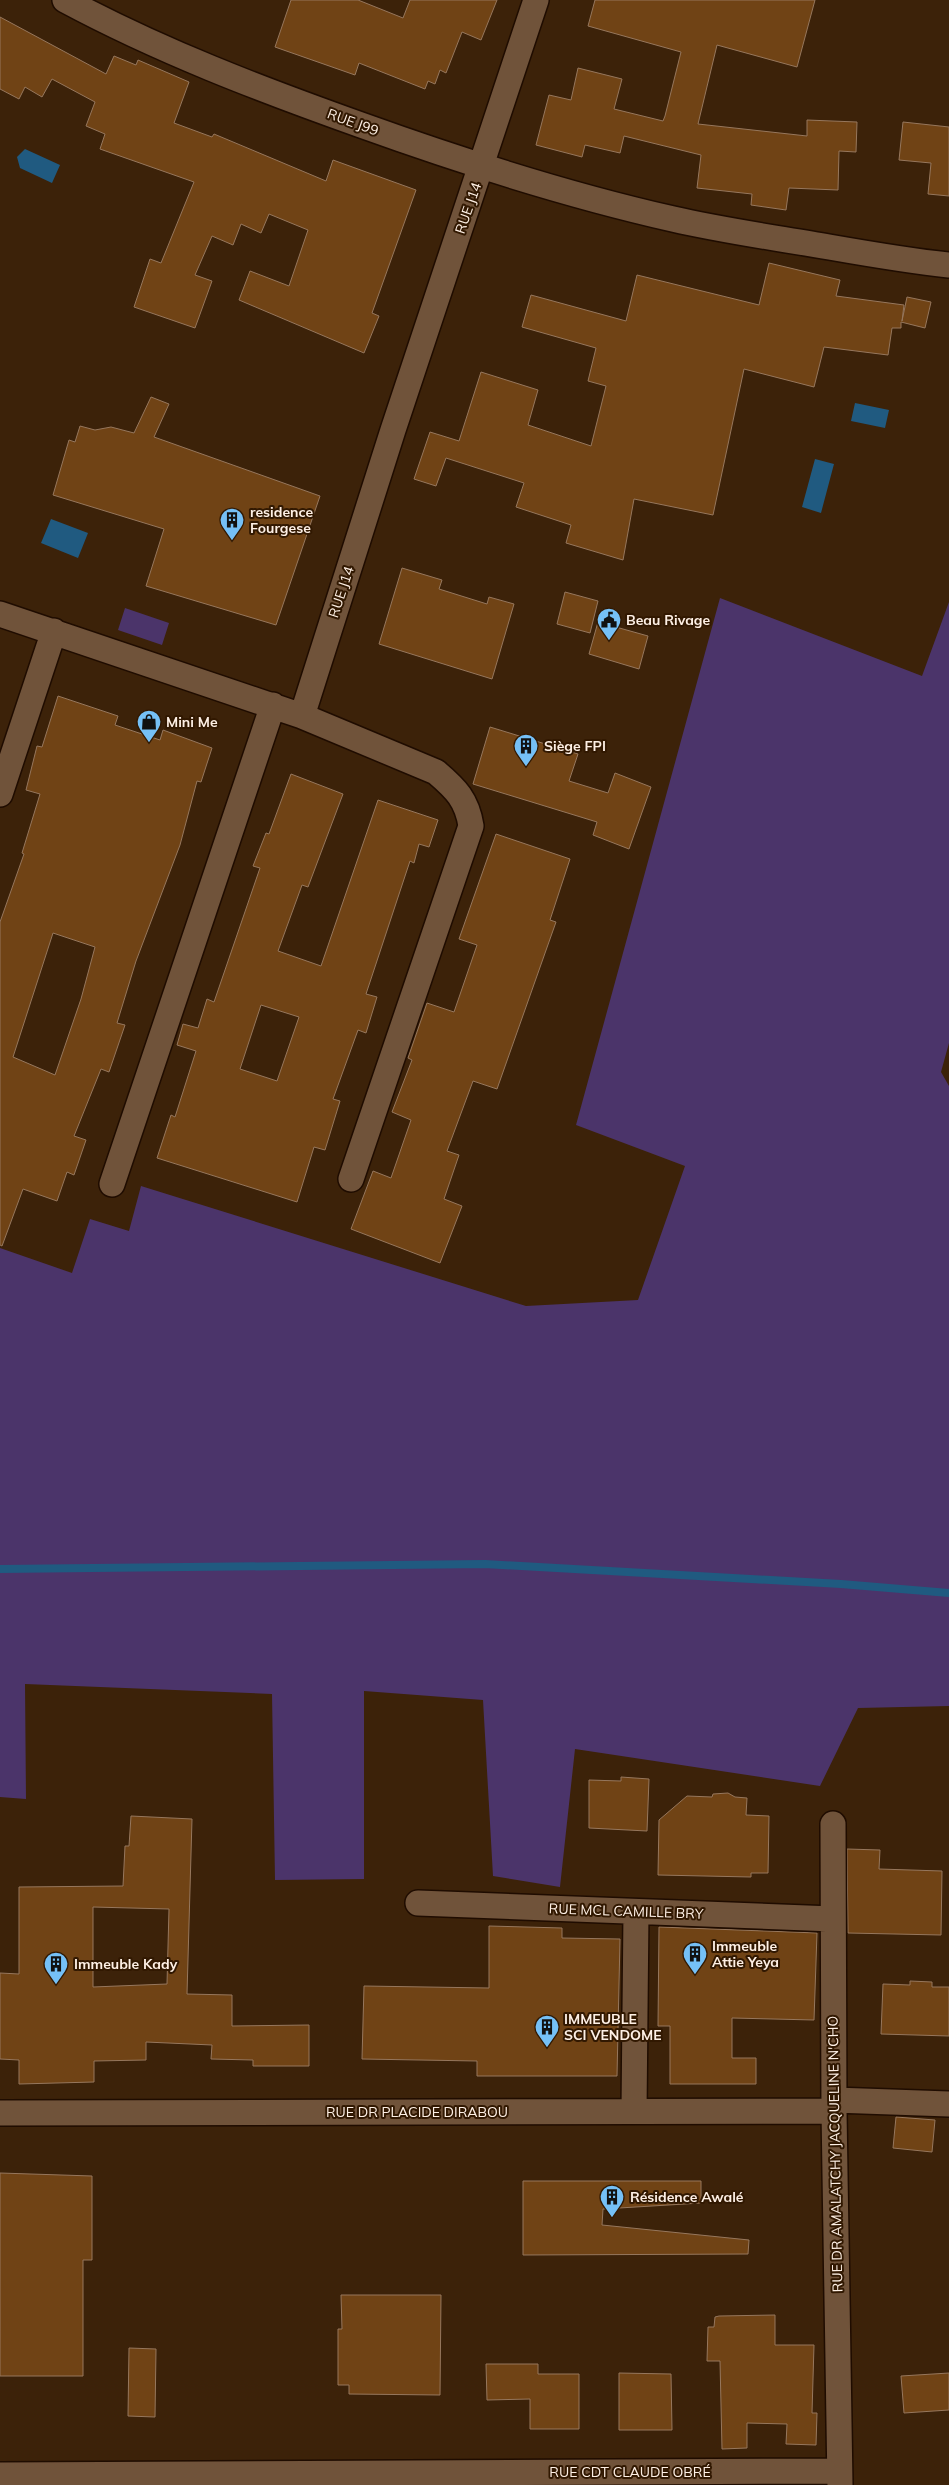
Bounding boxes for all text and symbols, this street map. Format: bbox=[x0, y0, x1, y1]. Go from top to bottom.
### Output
street label: RUE J99 bbox=[325, 104, 381, 140]
street label: RUE J14 bbox=[451, 179, 485, 236]
place label: residence Fourgese bbox=[250, 503, 313, 537]
building icon: residence Fourgese bbox=[219, 507, 245, 541]
street label: RUE J14 bbox=[324, 563, 358, 620]
public building icon: Beau Rivage bbox=[596, 607, 622, 641]
place label: Beau Rivage bbox=[626, 611, 711, 629]
shop icon: Mini Me bbox=[136, 709, 162, 743]
place label: Mini Me bbox=[166, 713, 218, 731]
building icon: Siège FPI bbox=[513, 733, 539, 767]
place label: Siège FPI bbox=[544, 737, 606, 755]
street label: RUE MCL CAMILLE BRY bbox=[548, 1899, 704, 1923]
place label: Immeuble Attie Yeya bbox=[712, 1937, 779, 1971]
building icon: Immeuble Attie Yeya bbox=[682, 1941, 708, 1975]
building icon: Immeuble Kady bbox=[43, 1951, 69, 1985]
place label: Immeuble Kady bbox=[74, 1955, 178, 1973]
place label: IMMEUBLE SCI VENDOME bbox=[564, 2010, 662, 2044]
building icon: IMMEUBLE SCI VENDOME bbox=[534, 2014, 560, 2048]
street label: RUE DR AMALATCHY JACQUELINE N'CHO bbox=[824, 2016, 846, 2292]
street label: RUE DR PLACIDE DIRABOU bbox=[326, 2103, 508, 2121]
building icon: Résidence Awalé bbox=[599, 2184, 625, 2218]
place label: Résidence Awalé bbox=[630, 2188, 744, 2206]
street label: RUE CDT CLAUDE OBRÉ bbox=[549, 2463, 711, 2481]

